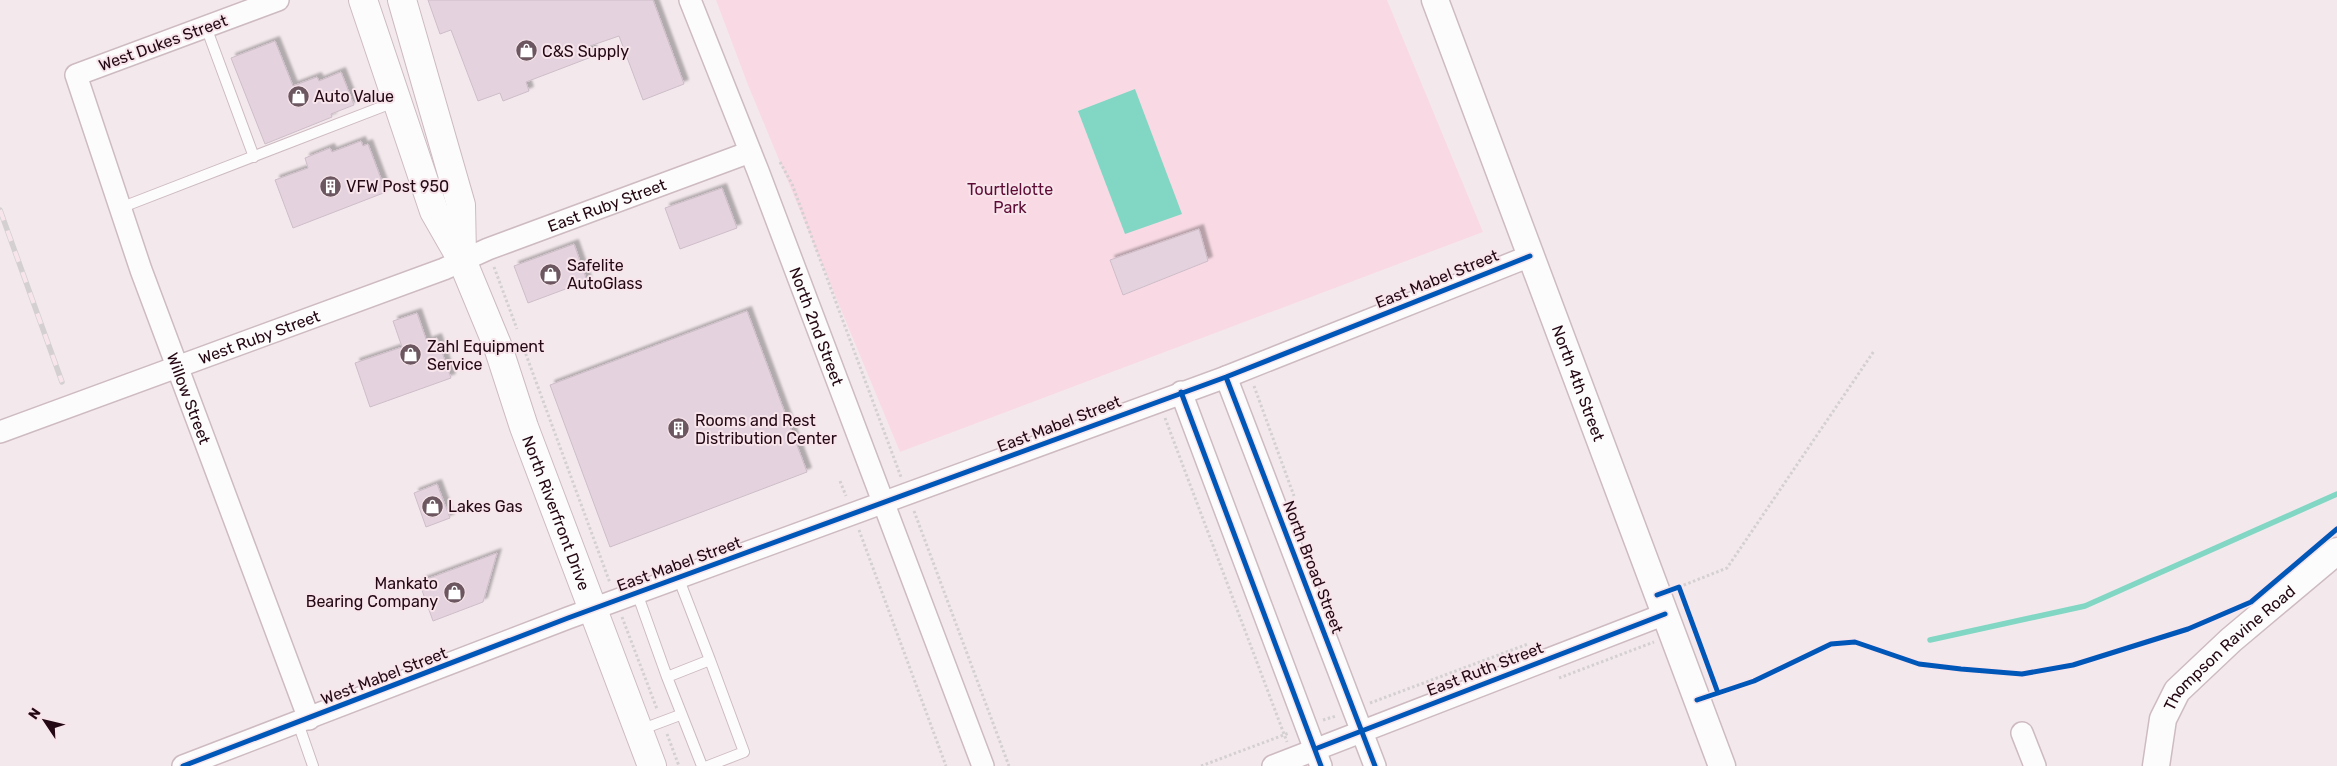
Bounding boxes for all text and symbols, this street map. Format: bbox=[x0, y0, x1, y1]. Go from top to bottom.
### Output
street label: West Dukes Street bbox=[96, 11, 230, 75]
shop icon: C&S Supply bbox=[514, 39, 538, 63]
place label: C&S Supply bbox=[542, 42, 629, 61]
shop icon: Auto Value bbox=[286, 84, 310, 108]
place label: Auto Value bbox=[314, 87, 394, 106]
building icon: VFW Post 950 bbox=[318, 174, 342, 198]
street label: East Ruby Street bbox=[545, 174, 669, 236]
place label: VFW Post 950 bbox=[346, 177, 449, 196]
park label: Tourtlelotte Park bbox=[967, 180, 1053, 217]
street label: East Mabel Street bbox=[1373, 246, 1501, 312]
place label: Safelite AutoGlass bbox=[567, 256, 643, 293]
shop icon: Safelite AutoGlass bbox=[539, 262, 563, 286]
street label: North 2nd Street bbox=[786, 264, 848, 388]
street label: West Ruby Street bbox=[196, 306, 322, 368]
street label: North 4th Street bbox=[1548, 322, 1609, 444]
place label: Zahl Equipment Service bbox=[427, 337, 544, 374]
shop icon: Zahl Equipment Service bbox=[399, 343, 423, 367]
street label: Willow Street bbox=[163, 350, 215, 447]
street label: East Mabel Street bbox=[994, 392, 1124, 456]
place label: Rooms and Rest Distribution Center bbox=[695, 411, 837, 448]
building icon: Rooms and Rest Distribution Center bbox=[667, 417, 691, 441]
street label: North Riverfront Drive bbox=[519, 433, 594, 593]
shop icon: Lakes Gas bbox=[420, 494, 444, 518]
place label: Lakes Gas bbox=[448, 497, 523, 516]
street label: North Broad Street bbox=[1279, 498, 1347, 636]
street label: East Mabel Street bbox=[614, 533, 744, 595]
place label: Mankato Bearing Company bbox=[306, 574, 438, 611]
shop icon: Mankato Bearing Company bbox=[442, 580, 466, 604]
street label: Thompson Ravine Road bbox=[2159, 581, 2299, 713]
street label: East Ruth Street bbox=[1424, 638, 1546, 700]
street label: West Mabel Street bbox=[318, 643, 450, 709]
north arrow bbox=[20, 696, 70, 746]
text: N bbox=[25, 705, 45, 723]

